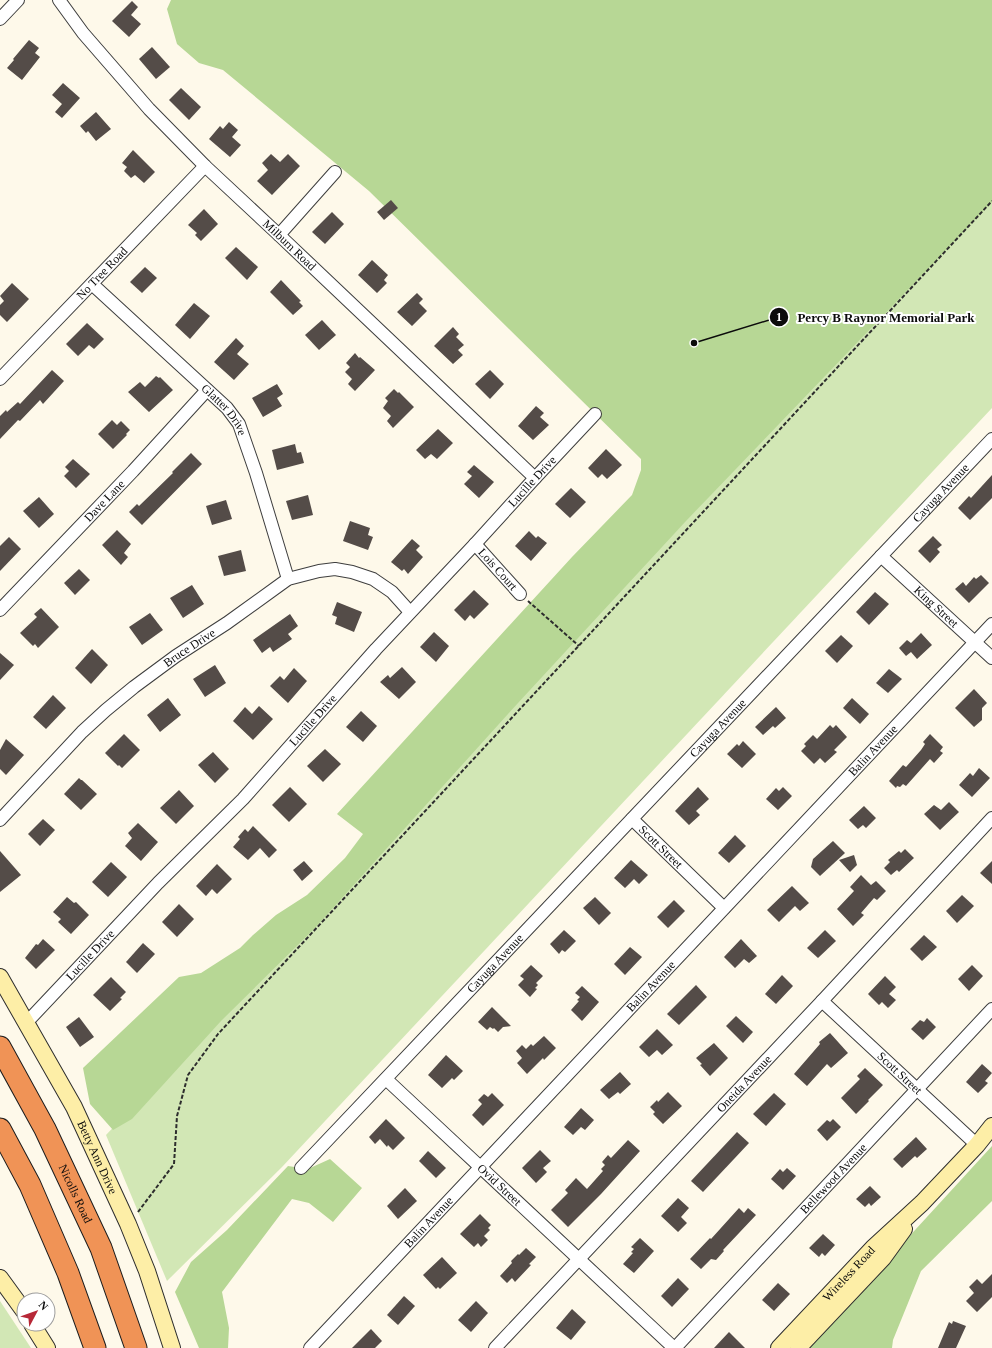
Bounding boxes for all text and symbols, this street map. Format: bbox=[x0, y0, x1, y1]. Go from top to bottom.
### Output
street label: Milburn Road bbox=[260, 217, 319, 273]
street label: No Tree Road bbox=[74, 244, 130, 302]
callout: Percy B Raynor Memorial Park bbox=[769, 305, 983, 330]
text: 1 bbox=[776, 310, 782, 324]
text: Percy B Raynor Memorial Park bbox=[797, 310, 975, 325]
street label: Glatter Drive bbox=[199, 381, 249, 437]
street label: Lucille Drive bbox=[505, 453, 559, 510]
street label: Cayuga Avenue bbox=[910, 461, 972, 525]
street label: Dave Lane bbox=[81, 477, 128, 525]
street label: Lois Court bbox=[475, 545, 521, 594]
street label: King Street bbox=[911, 583, 962, 631]
street label: Bruce Drive bbox=[161, 626, 218, 670]
street label: Lucille Drive bbox=[286, 691, 340, 749]
street label: Cayuga Avenue bbox=[687, 696, 749, 760]
street label: Balin Avenue bbox=[846, 722, 900, 779]
street label: Scott Street bbox=[636, 822, 686, 872]
street label: Lucille Drive bbox=[63, 927, 117, 983]
street label: Cayuga Avenue bbox=[464, 931, 526, 996]
street label: Balin Avenue bbox=[623, 958, 678, 1015]
street label: Scott Street bbox=[874, 1049, 925, 1098]
street label: Oneida Avenue bbox=[714, 1052, 774, 1115]
street label: Betty Ann Drive bbox=[74, 1118, 120, 1196]
street label: Bellewood Avenue bbox=[797, 1141, 870, 1216]
street label: Ovid Street bbox=[474, 1161, 525, 1209]
street label: Nicolls Road bbox=[56, 1162, 95, 1225]
street label: Balin Avenue bbox=[401, 1194, 456, 1250]
street label: Wireless Road bbox=[820, 1243, 878, 1304]
north arrow bbox=[16, 1292, 56, 1332]
text: N bbox=[36, 1299, 51, 1312]

